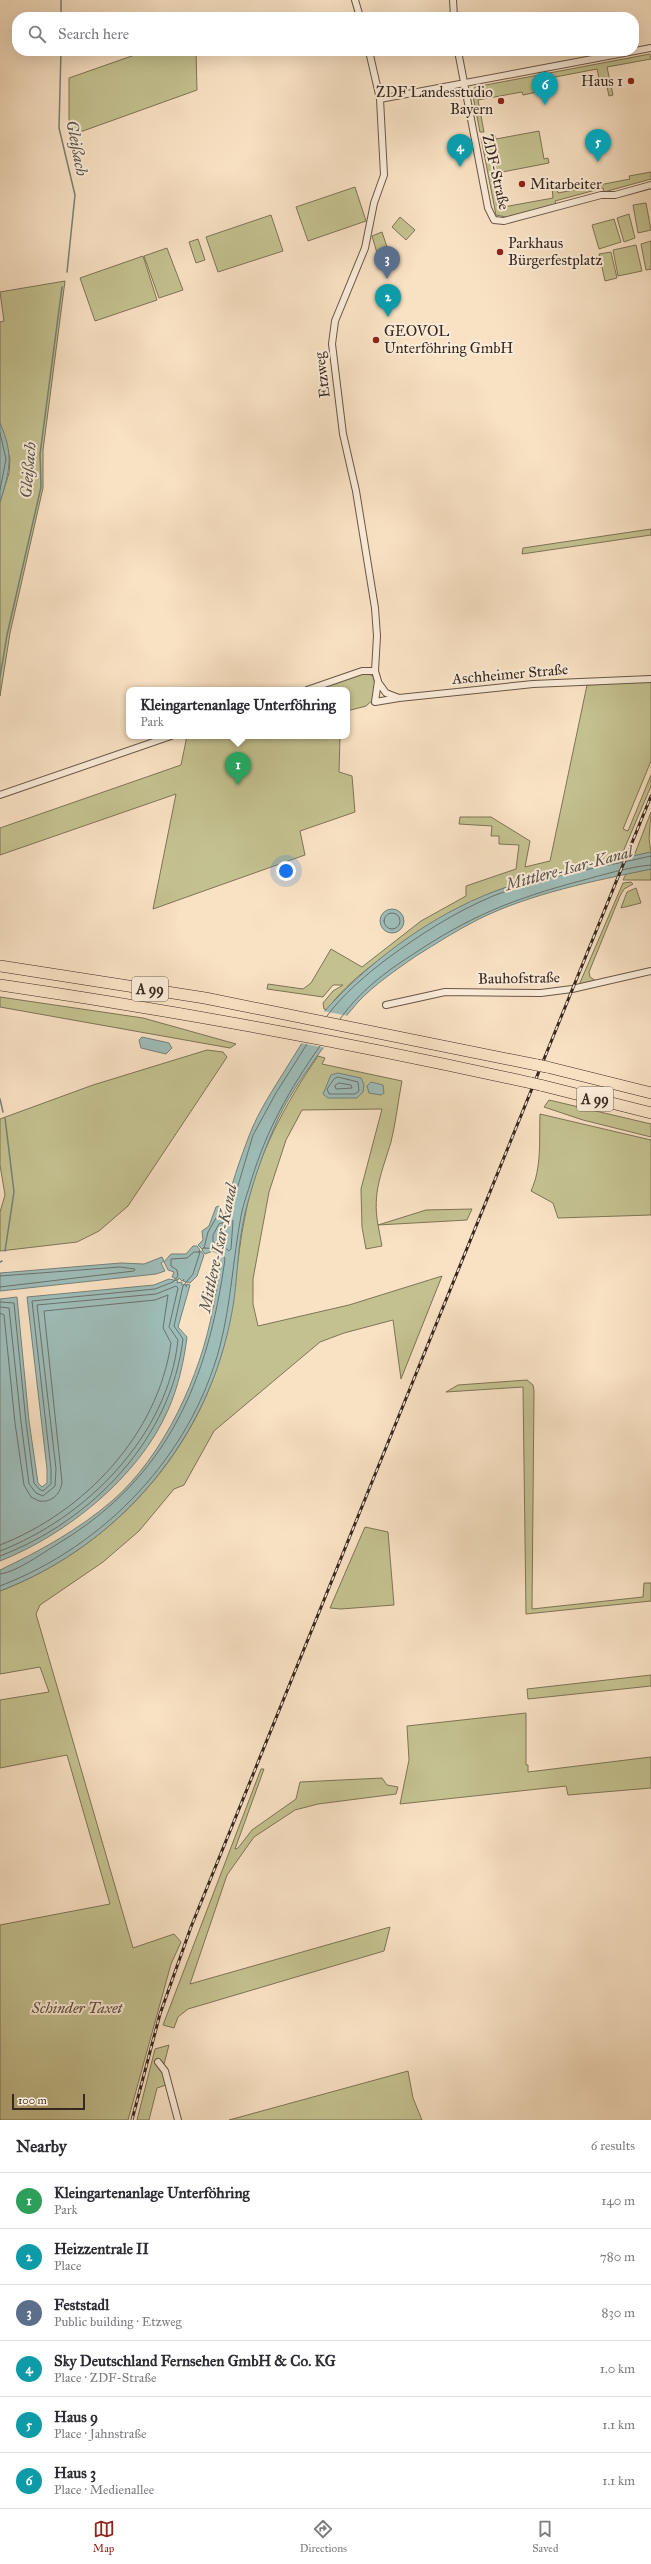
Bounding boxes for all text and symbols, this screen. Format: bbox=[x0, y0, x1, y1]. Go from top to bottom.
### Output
search box bbox=[12, 12, 639, 56]
icon: search bbox=[26, 23, 48, 45]
text: Search here bbox=[58, 25, 129, 43]
pin: 6 bbox=[532, 72, 558, 105]
place label: Haus 1 bbox=[581, 72, 623, 90]
marker: Haus 1 bbox=[626, 76, 636, 86]
place label: ZDF Landesstudio Bayern bbox=[376, 83, 493, 118]
marker: ZDF Landesstudio Bayern bbox=[496, 96, 506, 106]
water label: Gleißach bbox=[62, 119, 92, 178]
pin: 5 bbox=[585, 129, 611, 162]
street label: ZDF-Straße bbox=[479, 132, 513, 212]
pin: 4 bbox=[447, 134, 473, 167]
place label: Mitarbeiter bbox=[530, 175, 602, 193]
marker: Mitarbeiter bbox=[517, 179, 527, 189]
place label: Parkhaus Bürgerfestplatz bbox=[508, 234, 602, 269]
pin: 3 bbox=[374, 246, 400, 279]
marker: Parkhaus Bürgerfestplatz bbox=[495, 247, 505, 257]
pin: 2 bbox=[375, 284, 401, 317]
place label: GEOVOL Unterföhring GmbH bbox=[384, 322, 513, 357]
marker: GEOVOL Unterföhring GmbH bbox=[371, 335, 381, 345]
street label: Etzweg bbox=[310, 350, 334, 399]
water label: Gleißach bbox=[16, 441, 40, 499]
street label: Aschheimer Straße bbox=[450, 660, 569, 688]
popup bbox=[126, 687, 350, 739]
text: Kleingartenanlage Unterföhring bbox=[140, 696, 336, 714]
text: Park bbox=[140, 714, 164, 730]
pin: 1 bbox=[225, 752, 251, 785]
water label: Mittlere-Isar-Kanal bbox=[501, 841, 636, 895]
your location bbox=[276, 861, 296, 881]
street label: Bauhofstraße bbox=[478, 968, 560, 988]
road number: A 99 bbox=[132, 977, 168, 1001]
road number: A 99 bbox=[577, 1087, 613, 1111]
water label: Mittlere-Isar-Kanal bbox=[195, 1180, 241, 1316]
park label: Schinder Taxet bbox=[31, 1999, 124, 2017]
scale bar bbox=[12, 2092, 85, 2111]
text: 100 m bbox=[18, 2094, 47, 2107]
text: Nearby bbox=[16, 2136, 67, 2157]
text: 6 results bbox=[591, 2138, 635, 2154]
text: Kleingartenanlage Unterföhring bbox=[54, 2184, 250, 2202]
text: 1 bbox=[26, 2193, 32, 2209]
text: 140 m bbox=[601, 2193, 635, 2209]
text: Park bbox=[54, 2202, 78, 2218]
text: Heizzentrale II bbox=[54, 2240, 149, 2258]
text: 2 bbox=[26, 2249, 32, 2265]
text: 780 m bbox=[600, 2249, 635, 2265]
text: Place bbox=[54, 2258, 81, 2274]
text: Feststadl bbox=[54, 2296, 109, 2314]
text: 3 bbox=[26, 2305, 32, 2321]
text: 830 m bbox=[602, 2305, 635, 2321]
text: Public building · Etzweg bbox=[54, 2314, 182, 2330]
text: Sky Deutschland Fernsehen GmbH & Co. KG bbox=[54, 2352, 336, 2370]
text: 4 bbox=[25, 2361, 33, 2377]
text: 1.0 km bbox=[600, 2361, 635, 2377]
text: Place · ZDF-Straße bbox=[54, 2370, 156, 2386]
text: Haus 9 bbox=[54, 2408, 98, 2426]
text: 5 bbox=[26, 2417, 32, 2433]
text: 1.1 km bbox=[602, 2417, 635, 2433]
text: Place · Jahnstraße bbox=[54, 2426, 146, 2442]
text: Haus 3 bbox=[54, 2464, 96, 2482]
text: 6 bbox=[26, 2473, 32, 2489]
text: 1.1 km bbox=[602, 2473, 635, 2489]
text: Place · Medienallee bbox=[54, 2482, 154, 2498]
tab: Map bbox=[93, 2518, 115, 2555]
tab: Directions bbox=[300, 2518, 347, 2555]
tab: Saved bbox=[532, 2518, 558, 2555]

